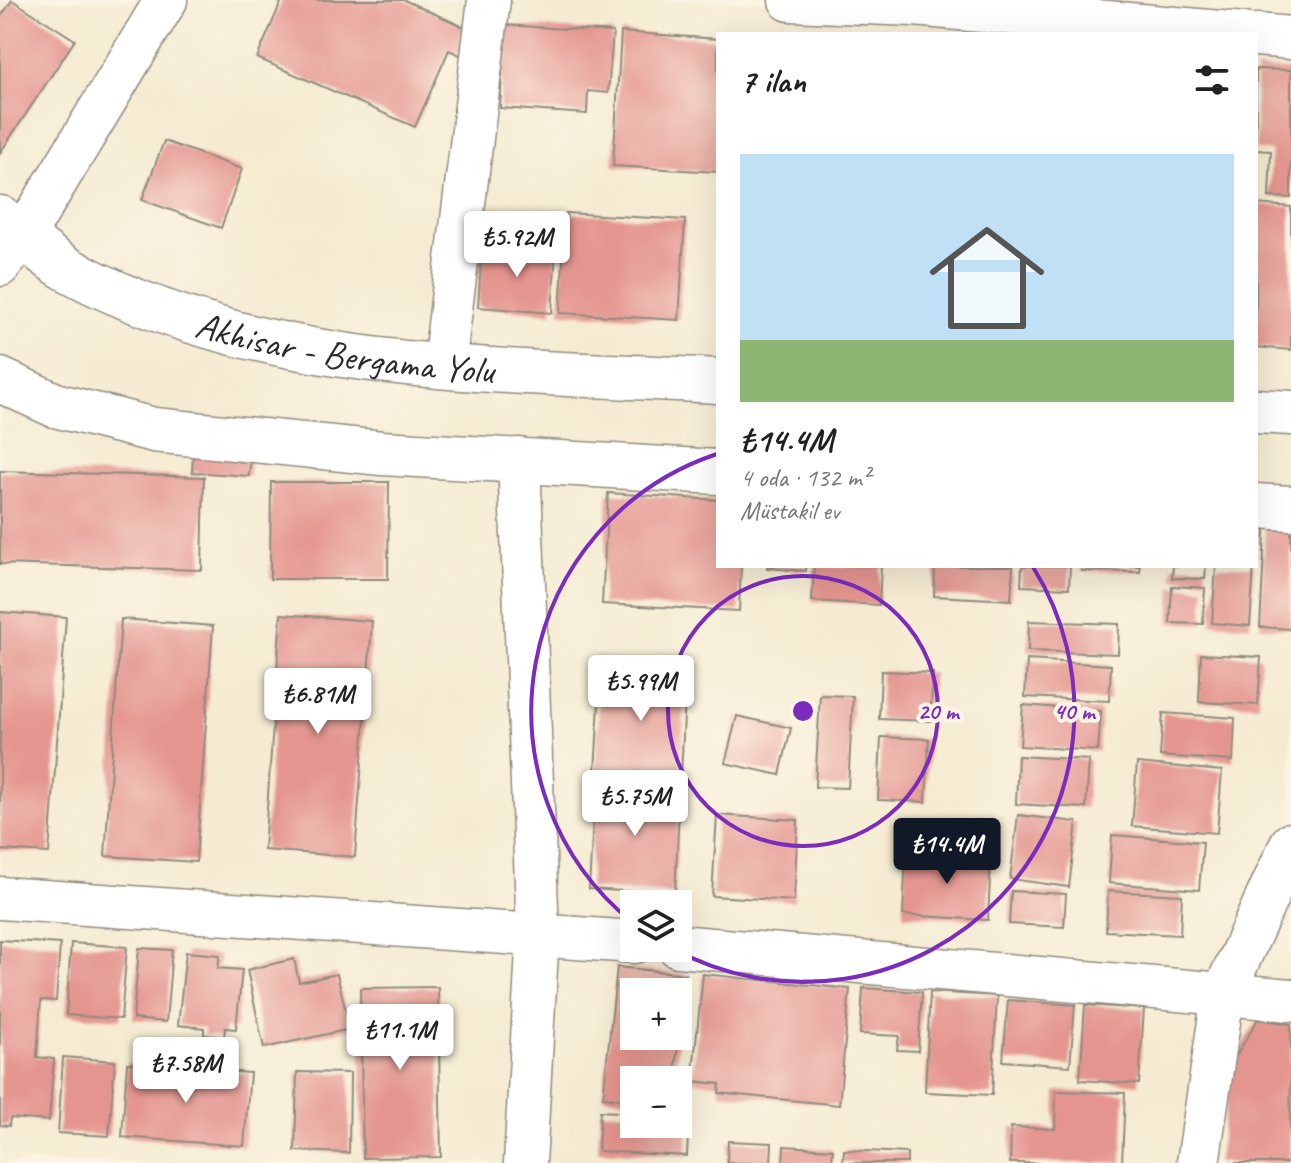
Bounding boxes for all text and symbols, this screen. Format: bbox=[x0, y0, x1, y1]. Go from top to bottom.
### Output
icon: filters bbox=[1190, 58, 1234, 102]
text: 7 ilan bbox=[740, 59, 806, 102]
icon: home bbox=[915, 206, 1059, 350]
pin: ₺5.92M bbox=[452, 211, 582, 279]
text: ₺5.92M bbox=[482, 220, 552, 253]
street label: Akhisar - Bergama Yolu bbox=[190, 301, 499, 394]
text: ₺14.4M bbox=[740, 418, 833, 461]
text: 4 oda · 132 m² bbox=[740, 461, 870, 494]
text: Müstakil ev bbox=[740, 494, 839, 527]
pin: ₺5.99M bbox=[576, 655, 706, 723]
text: ₺5.99M bbox=[606, 664, 676, 697]
pin: ₺6.81M bbox=[253, 668, 383, 736]
text: ₺6.81M bbox=[282, 677, 354, 710]
text: 20 m bbox=[917, 696, 961, 726]
text: 40 m bbox=[1053, 696, 1097, 726]
centre of rings bbox=[789, 697, 817, 725]
pin: ₺5.75M bbox=[570, 770, 700, 838]
text: ₺5.75M bbox=[600, 779, 670, 812]
pin: ₺14.4M bbox=[882, 818, 1012, 886]
text: ₺14.4M bbox=[912, 827, 982, 860]
map controls bbox=[620, 890, 692, 1138]
button: layers bbox=[620, 890, 692, 962]
button: + bbox=[620, 978, 692, 1050]
pin: ₺11.1M bbox=[335, 1004, 465, 1072]
text: ₺11.1M bbox=[365, 1013, 435, 1046]
pin: ₺7.58M bbox=[121, 1037, 251, 1105]
text: ₺7.58M bbox=[151, 1046, 221, 1079]
button: − bbox=[620, 1066, 692, 1138]

